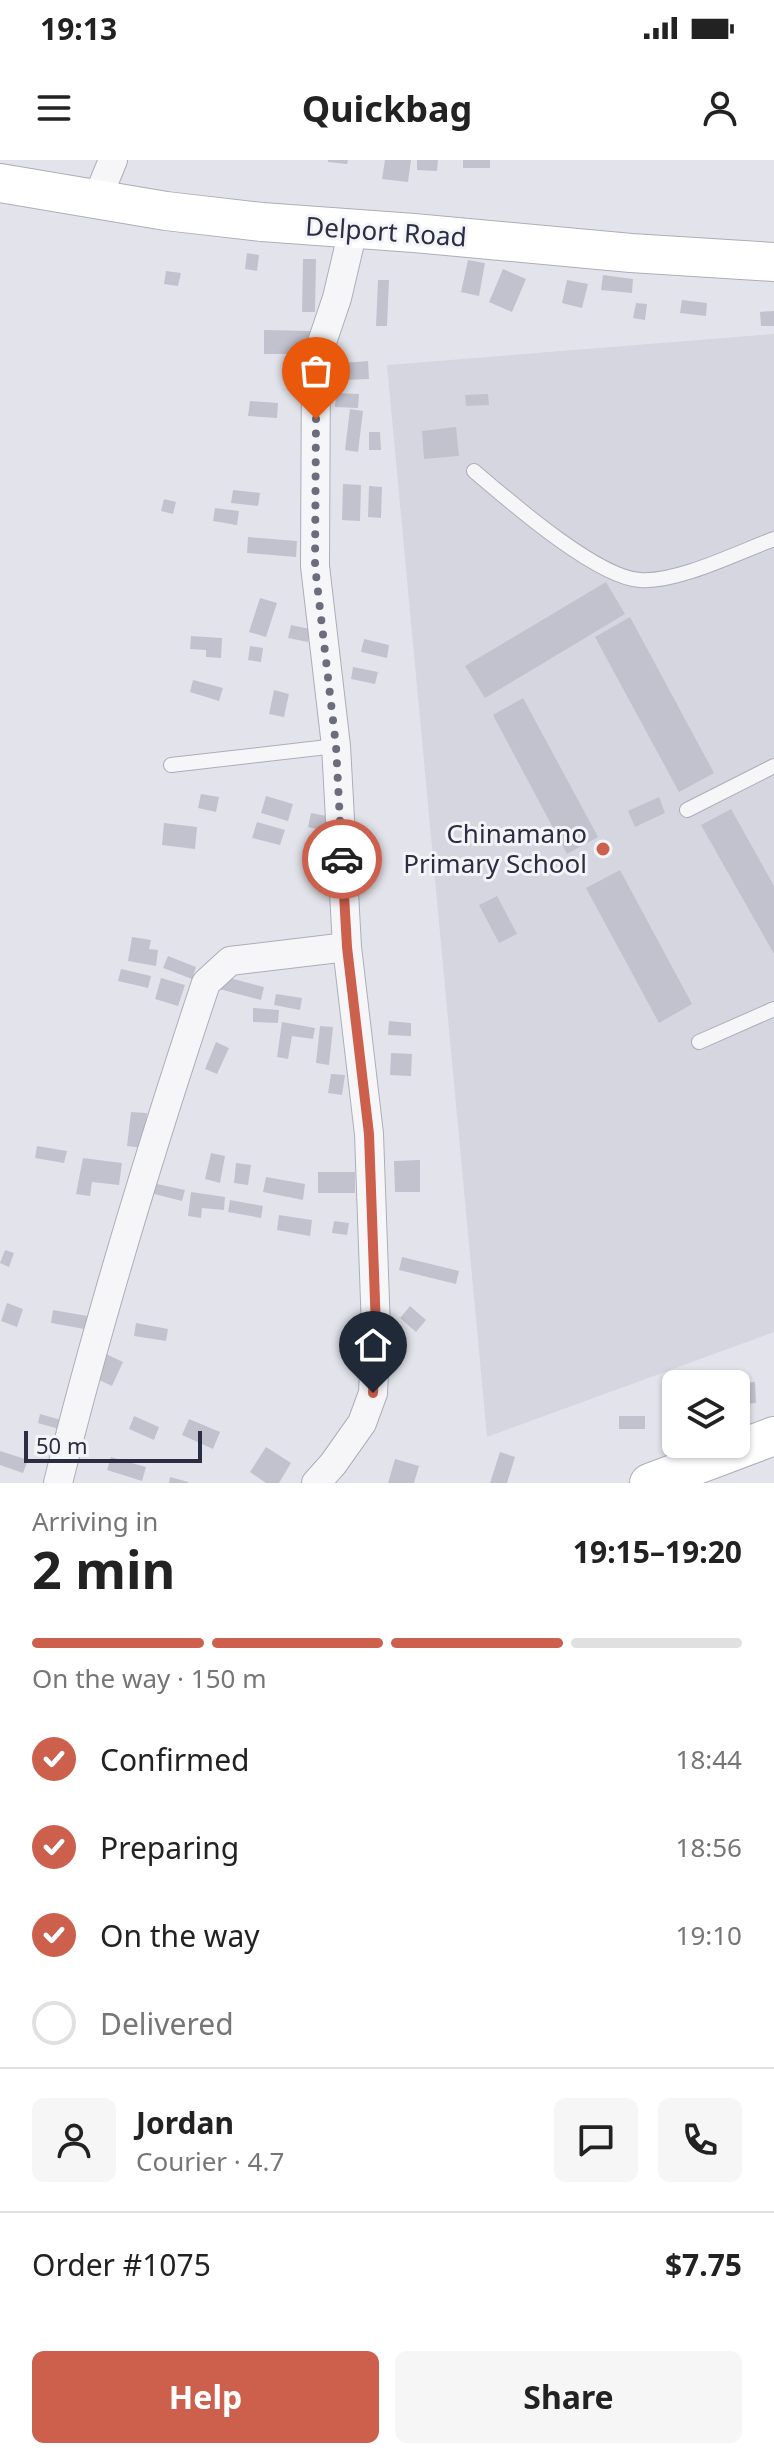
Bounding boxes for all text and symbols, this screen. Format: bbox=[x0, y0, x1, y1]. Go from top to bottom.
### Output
text: 19:13 bbox=[40, 8, 117, 49]
text: Quickbag bbox=[302, 84, 472, 133]
icon: menu bbox=[32, 86, 76, 130]
icon: person bbox=[698, 86, 742, 130]
street label: Delport Road bbox=[304, 207, 468, 255]
pin bbox=[282, 337, 350, 419]
icon: bag bbox=[294, 349, 338, 393]
place label: Chinamano Primary School bbox=[403, 815, 587, 881]
courier bbox=[302, 819, 382, 899]
icon: car bbox=[320, 837, 364, 881]
marker: Chinamano Primary School bbox=[594, 840, 612, 858]
pin bbox=[339, 1311, 407, 1393]
icon: home bbox=[351, 1323, 395, 1367]
map controls bbox=[662, 1370, 750, 1458]
button: layers bbox=[662, 1370, 750, 1458]
scale bar bbox=[24, 1427, 202, 1463]
text: 50 m bbox=[36, 1430, 87, 1460]
text: Arriving in bbox=[32, 1503, 158, 1539]
text: 19:15–19:20 bbox=[573, 1531, 742, 1572]
text: 2 min bbox=[32, 1533, 175, 1604]
text: On the way · 150 m bbox=[32, 1660, 266, 1696]
icon: check bbox=[32, 1737, 76, 1781]
text: Confirmed bbox=[100, 1739, 250, 1780]
text: 18:44 bbox=[676, 1741, 742, 1777]
icon: check bbox=[32, 1825, 76, 1869]
text: Preparing bbox=[100, 1827, 239, 1868]
text: 18:56 bbox=[676, 1829, 742, 1865]
icon: check bbox=[32, 1913, 76, 1957]
text: On the way bbox=[100, 1915, 260, 1956]
text: 19:10 bbox=[676, 1917, 742, 1953]
text: Delivered bbox=[100, 2003, 234, 2044]
button: person bbox=[32, 2098, 116, 2182]
button: chat bbox=[554, 2098, 638, 2182]
button: phone bbox=[658, 2098, 742, 2182]
text: Jordan bbox=[136, 2102, 234, 2143]
text: Courier · 4.7 bbox=[136, 2143, 284, 2179]
text: Order #1075 bbox=[32, 2244, 211, 2285]
text: $7.75 bbox=[665, 2244, 742, 2285]
button: Help bbox=[32, 2351, 379, 2443]
button: Share bbox=[395, 2351, 742, 2443]

